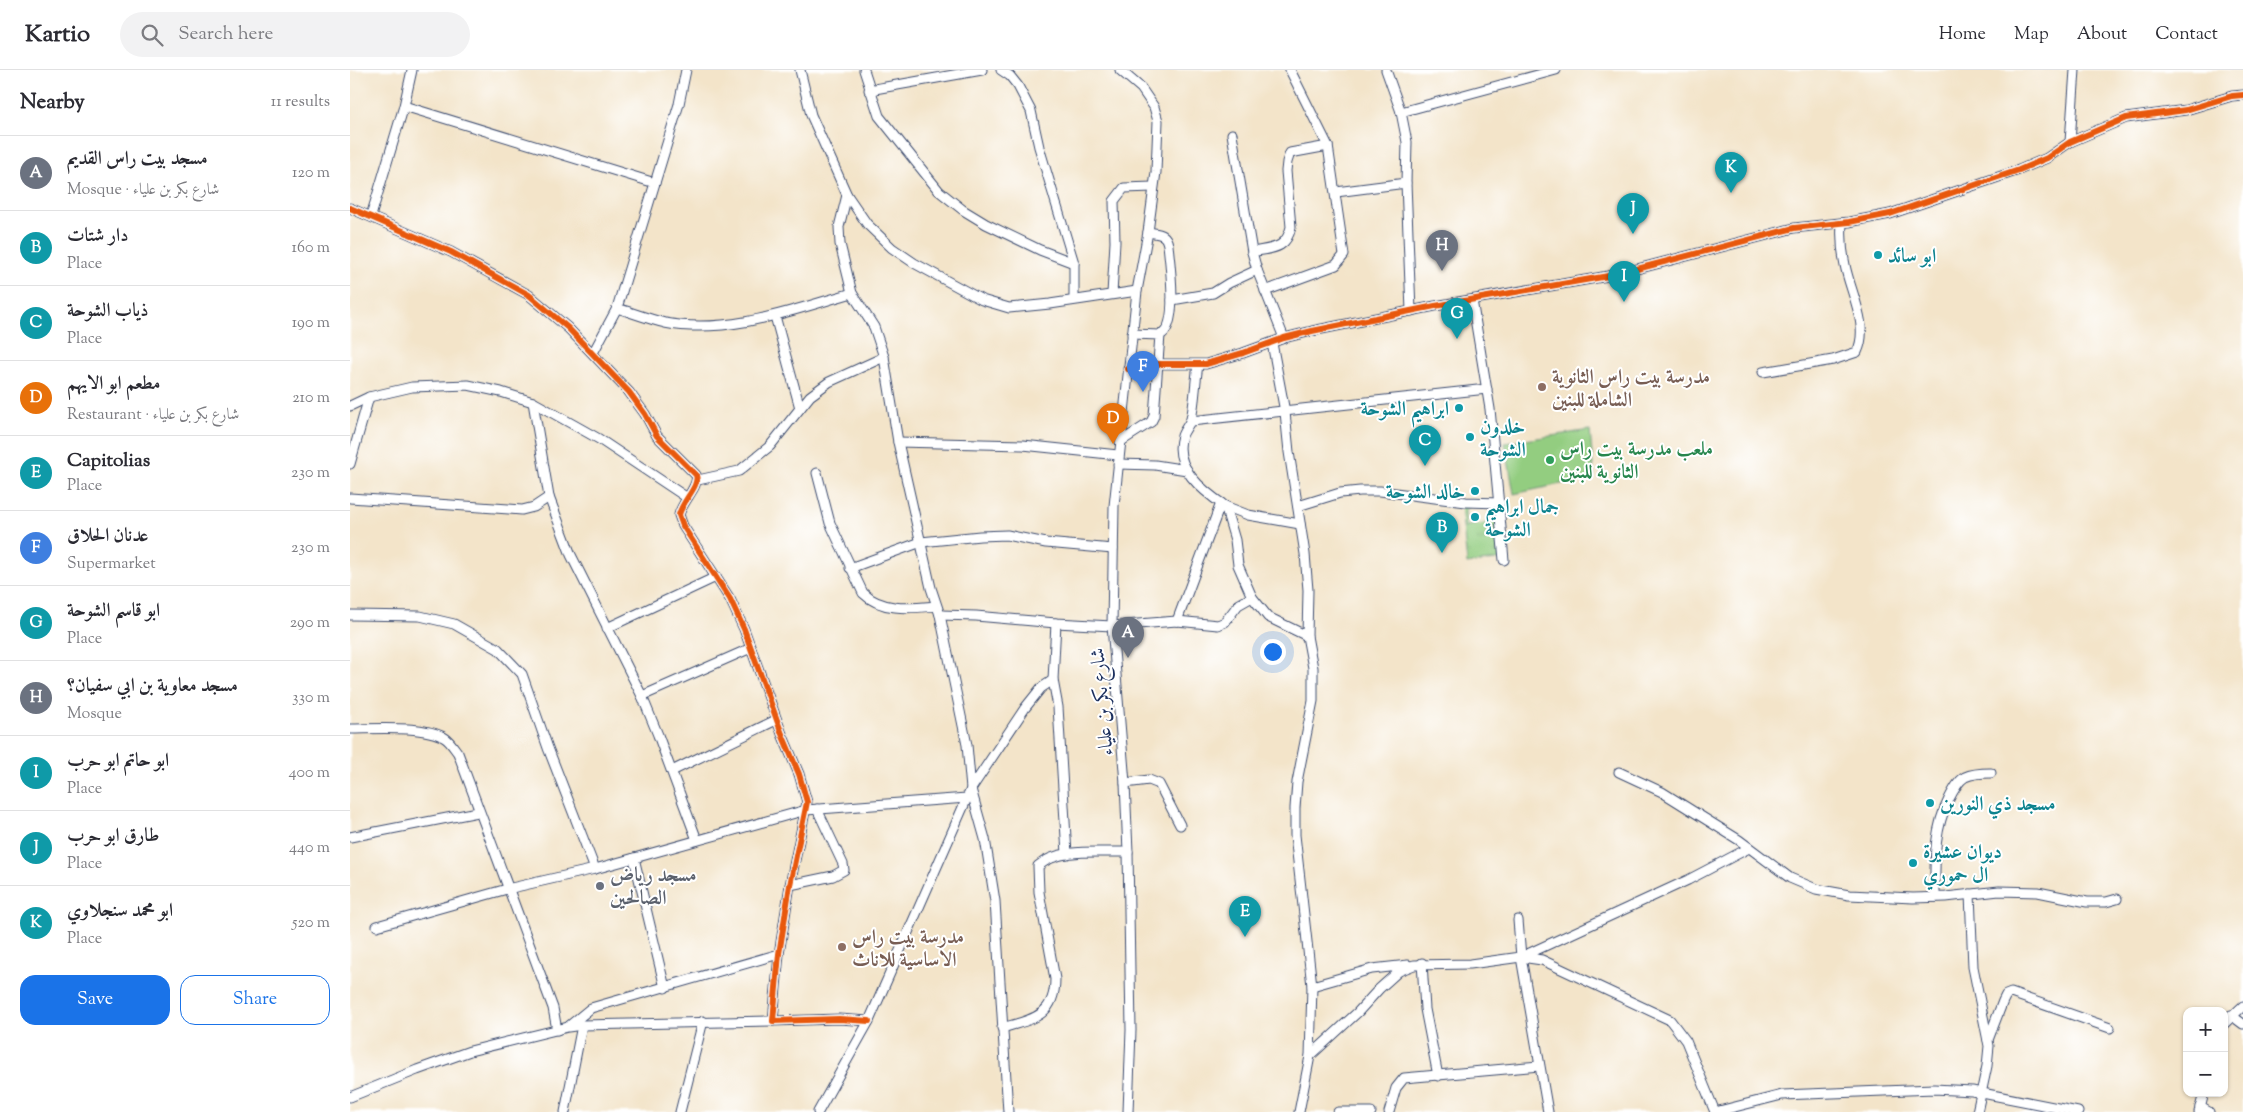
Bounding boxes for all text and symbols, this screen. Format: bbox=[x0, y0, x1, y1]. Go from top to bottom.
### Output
search box bbox=[120, 12, 470, 57]
text: Kartio bbox=[25, 18, 90, 52]
icon: search bbox=[138, 21, 166, 49]
text: Search here bbox=[178, 21, 273, 48]
text: Home bbox=[1939, 22, 1986, 48]
text: Map bbox=[2014, 22, 2049, 48]
text: About bbox=[2077, 22, 2127, 48]
text: Contact bbox=[2155, 22, 2218, 48]
text: Nearby bbox=[20, 88, 85, 118]
text: 11 results bbox=[271, 91, 330, 114]
text: مسجد بيت راس القديم bbox=[67, 146, 208, 173]
pin: K bbox=[1715, 152, 1747, 193]
text: A bbox=[30, 162, 43, 185]
text: 120 m bbox=[292, 162, 330, 185]
text: Mosque · شارع بكر بن علياء bbox=[67, 179, 219, 202]
pin: J bbox=[1617, 193, 1649, 234]
text: دار شتات bbox=[67, 223, 129, 250]
pin: H bbox=[1426, 230, 1458, 271]
text: B bbox=[31, 237, 41, 260]
text: 160 m bbox=[292, 237, 330, 260]
place label: ابو سائد bbox=[1888, 243, 1936, 272]
marker: ابو سائد bbox=[1872, 249, 1884, 261]
text: Place bbox=[67, 253, 102, 276]
pin: I bbox=[1608, 261, 1640, 302]
text: ذياب الشوحة bbox=[67, 298, 149, 325]
pin: G bbox=[1441, 298, 1473, 339]
text: C bbox=[30, 312, 42, 335]
text: 190 m bbox=[292, 312, 330, 335]
text: Place bbox=[67, 328, 102, 351]
pin: F bbox=[1127, 351, 1159, 392]
place label: مدرسة بيت راس الثانوية الشاملة للبنين bbox=[1552, 364, 1710, 416]
text: مطعم ابو الايهم bbox=[67, 371, 160, 398]
marker: مدرسة بيت راس الثانوية الشاملة للبنين bbox=[1536, 381, 1548, 393]
text: D bbox=[30, 387, 42, 410]
text: 210 m bbox=[292, 387, 330, 410]
place label: ابراهيم الشوحة bbox=[1360, 396, 1449, 428]
marker: ابراهيم الشوحة bbox=[1453, 402, 1465, 414]
pin: D bbox=[1097, 403, 1129, 444]
text: Restaurant · شارع بكر بن علياء bbox=[67, 404, 239, 427]
place label: خلدون الشوحة bbox=[1480, 414, 1526, 466]
pin: C bbox=[1409, 425, 1441, 466]
marker: خلدون الشوحة bbox=[1464, 431, 1476, 443]
place label: ملعب مدرسة بيت راس الثانوية للبنين bbox=[1560, 436, 1713, 488]
text: Capitolias bbox=[67, 448, 150, 475]
marker: ملعب مدرسة بيت راس الثانوية للبنين bbox=[1544, 454, 1556, 466]
text: E bbox=[31, 462, 41, 485]
text: 230 m bbox=[291, 462, 330, 485]
text: Place bbox=[67, 475, 102, 498]
place label: خالد الشوحة bbox=[1386, 479, 1465, 508]
marker: خالد الشوحة bbox=[1469, 485, 1481, 497]
place label: جمال ابراهيم الشوحة bbox=[1485, 494, 1559, 546]
marker: جمال ابراهيم الشوحة bbox=[1469, 511, 1481, 523]
pin: B bbox=[1426, 512, 1458, 553]
text: عدنان الحلاق bbox=[67, 523, 149, 550]
text: F bbox=[32, 537, 40, 560]
text: 230 m bbox=[291, 537, 330, 560]
text: Supermarket bbox=[67, 553, 156, 576]
text: ابو قاسم الشوحة bbox=[67, 598, 160, 625]
text: G bbox=[29, 612, 43, 635]
text: 290 m bbox=[290, 612, 330, 635]
pin: A bbox=[1112, 617, 1144, 658]
text: Place bbox=[67, 628, 102, 651]
your location bbox=[1260, 639, 1286, 665]
street label: شارع بكر بن علياء bbox=[1084, 646, 1124, 757]
text: مسجد معاوية بن ابي سفيان؟ bbox=[67, 673, 238, 700]
text: H bbox=[30, 687, 42, 710]
text: 330 m bbox=[292, 687, 330, 710]
text: Mosque bbox=[67, 703, 122, 726]
text: ابو حاتم ابو حرب bbox=[67, 748, 169, 775]
text: I bbox=[33, 762, 39, 785]
text: 400 m bbox=[289, 762, 330, 785]
text: Place bbox=[67, 778, 102, 801]
place label: مسجد ذي النورين bbox=[1940, 791, 2056, 820]
marker: مسجد ذي النورين bbox=[1924, 797, 1936, 809]
text: طارق ابو حرب bbox=[67, 823, 159, 850]
text: J bbox=[34, 837, 38, 860]
text: 440 m bbox=[289, 837, 330, 860]
place label: ديوان عشيرة ال حموري bbox=[1923, 839, 2002, 891]
text: Place bbox=[67, 853, 102, 876]
marker: ديوان عشيرة ال حموري bbox=[1907, 857, 1919, 869]
place label: مسجد رياض الصالحين bbox=[610, 862, 697, 914]
marker: مسجد رياض الصالحين bbox=[594, 880, 606, 892]
pin: E bbox=[1229, 896, 1261, 937]
text: ابو محمد سنجلاوي bbox=[67, 898, 173, 925]
text: K bbox=[30, 912, 42, 935]
text: 520 m bbox=[292, 912, 330, 935]
place label: مدرسة بيت راس الاساسية للاناث bbox=[852, 924, 964, 976]
text: Place bbox=[67, 928, 102, 951]
marker: مدرسة بيت راس الاساسية للاناث bbox=[836, 941, 848, 953]
button: Save bbox=[20, 975, 170, 1025]
button: Share bbox=[180, 975, 330, 1025]
map controls bbox=[2183, 1007, 2228, 1097]
button: + bbox=[2183, 1007, 2228, 1052]
button: − bbox=[2183, 1052, 2228, 1097]

